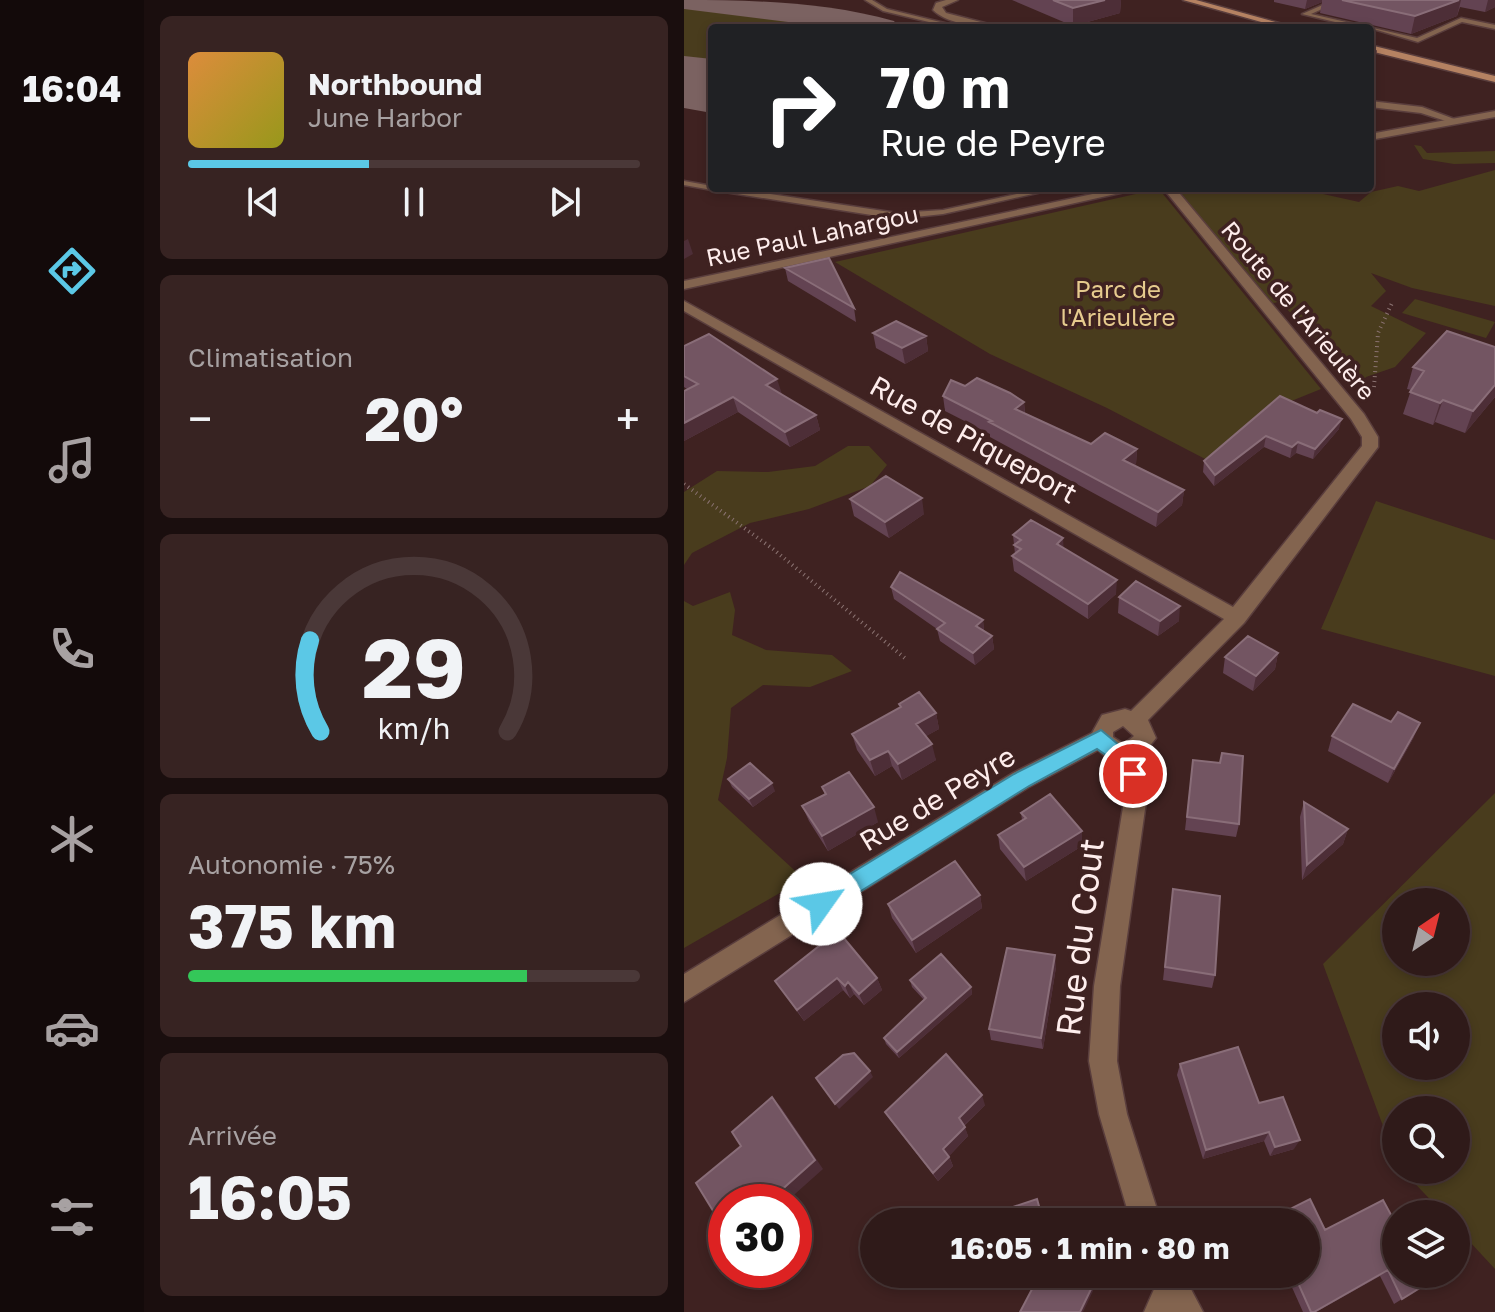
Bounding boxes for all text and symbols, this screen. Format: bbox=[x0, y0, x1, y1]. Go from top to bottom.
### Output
text: 70 m bbox=[880, 53, 1010, 120]
icon: right bbox=[748, 56, 852, 160]
text: Northbound bbox=[308, 66, 482, 102]
text: 16:04 bbox=[23, 67, 121, 110]
text: June Harbor bbox=[308, 102, 462, 133]
text: Rue de Peyre bbox=[880, 121, 1106, 164]
icon: previous bbox=[241, 180, 285, 224]
icon: pause bbox=[392, 180, 436, 224]
icon: next bbox=[543, 180, 587, 224]
street label: Rue Paul Lahargou bbox=[703, 198, 921, 272]
street label: Route de l'Arieulère bbox=[1216, 215, 1382, 405]
icon: directions bbox=[44, 243, 100, 299]
park label: Parc de l'Arieulère bbox=[1061, 274, 1175, 331]
text: Climatisation bbox=[188, 342, 353, 373]
street label: Rue de Piqueport bbox=[865, 368, 1083, 510]
text: 20° bbox=[365, 382, 464, 454]
text: − bbox=[188, 392, 212, 445]
text: + bbox=[616, 392, 640, 445]
icon: music bbox=[44, 432, 100, 488]
text: 29 bbox=[362, 616, 466, 716]
icon: phone bbox=[44, 621, 100, 677]
text: km/h bbox=[378, 711, 450, 745]
street label: Rue de Peyre bbox=[853, 739, 1021, 857]
pin bbox=[1099, 740, 1167, 808]
icon: arrive bbox=[1111, 752, 1155, 796]
icon: climate bbox=[44, 811, 100, 867]
street label: Rue du Cout bbox=[1047, 836, 1111, 1038]
text: Autonomie · 75% bbox=[188, 849, 395, 880]
position arrow bbox=[779, 862, 863, 946]
north arrow bbox=[1382, 888, 1470, 976]
map controls bbox=[1382, 888, 1470, 1288]
text: 375 km bbox=[188, 889, 396, 961]
button: sound bbox=[1382, 992, 1470, 1080]
icon: car bbox=[44, 1000, 100, 1056]
button: search bbox=[1382, 1096, 1470, 1184]
text: Arrivée bbox=[188, 1120, 277, 1151]
text: 16:05 bbox=[188, 1160, 352, 1232]
speed limit sign: 30 bbox=[708, 1184, 812, 1288]
icon: filters bbox=[44, 1189, 100, 1245]
button: layers bbox=[1382, 1200, 1470, 1288]
text: 16:05 · 1 min · 80 m bbox=[950, 1230, 1230, 1266]

